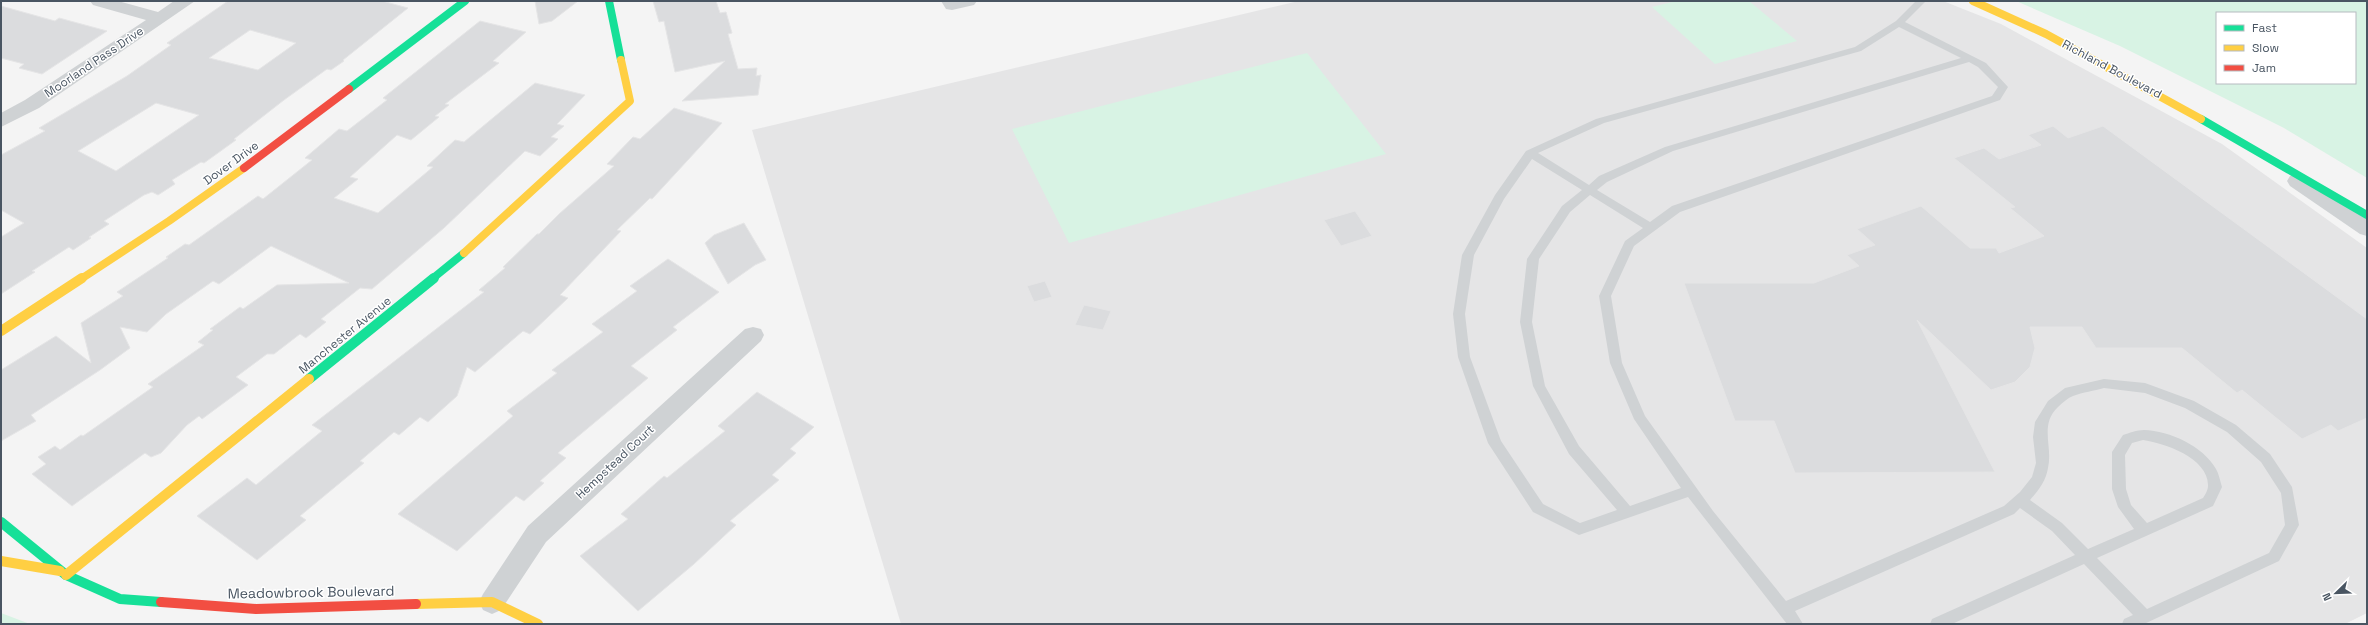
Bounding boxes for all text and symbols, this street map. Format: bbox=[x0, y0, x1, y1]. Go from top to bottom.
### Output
legend bbox=[2216, 12, 2356, 84]
text: Fast bbox=[2252, 20, 2277, 36]
street label: Moorland Pass Drive bbox=[41, 23, 147, 101]
street label: Richland Boulevard bbox=[2059, 36, 2165, 102]
text: Slow bbox=[2252, 40, 2279, 56]
text: Jam bbox=[2252, 60, 2276, 76]
street label: Dover Drive bbox=[200, 137, 262, 189]
street label: Manchester Avenue bbox=[295, 293, 395, 377]
street label: Hempstead Court bbox=[572, 421, 658, 503]
north arrow bbox=[2316, 573, 2356, 613]
street label: Meadowbrook Boulevard bbox=[227, 582, 395, 602]
text: N bbox=[2319, 591, 2335, 603]

